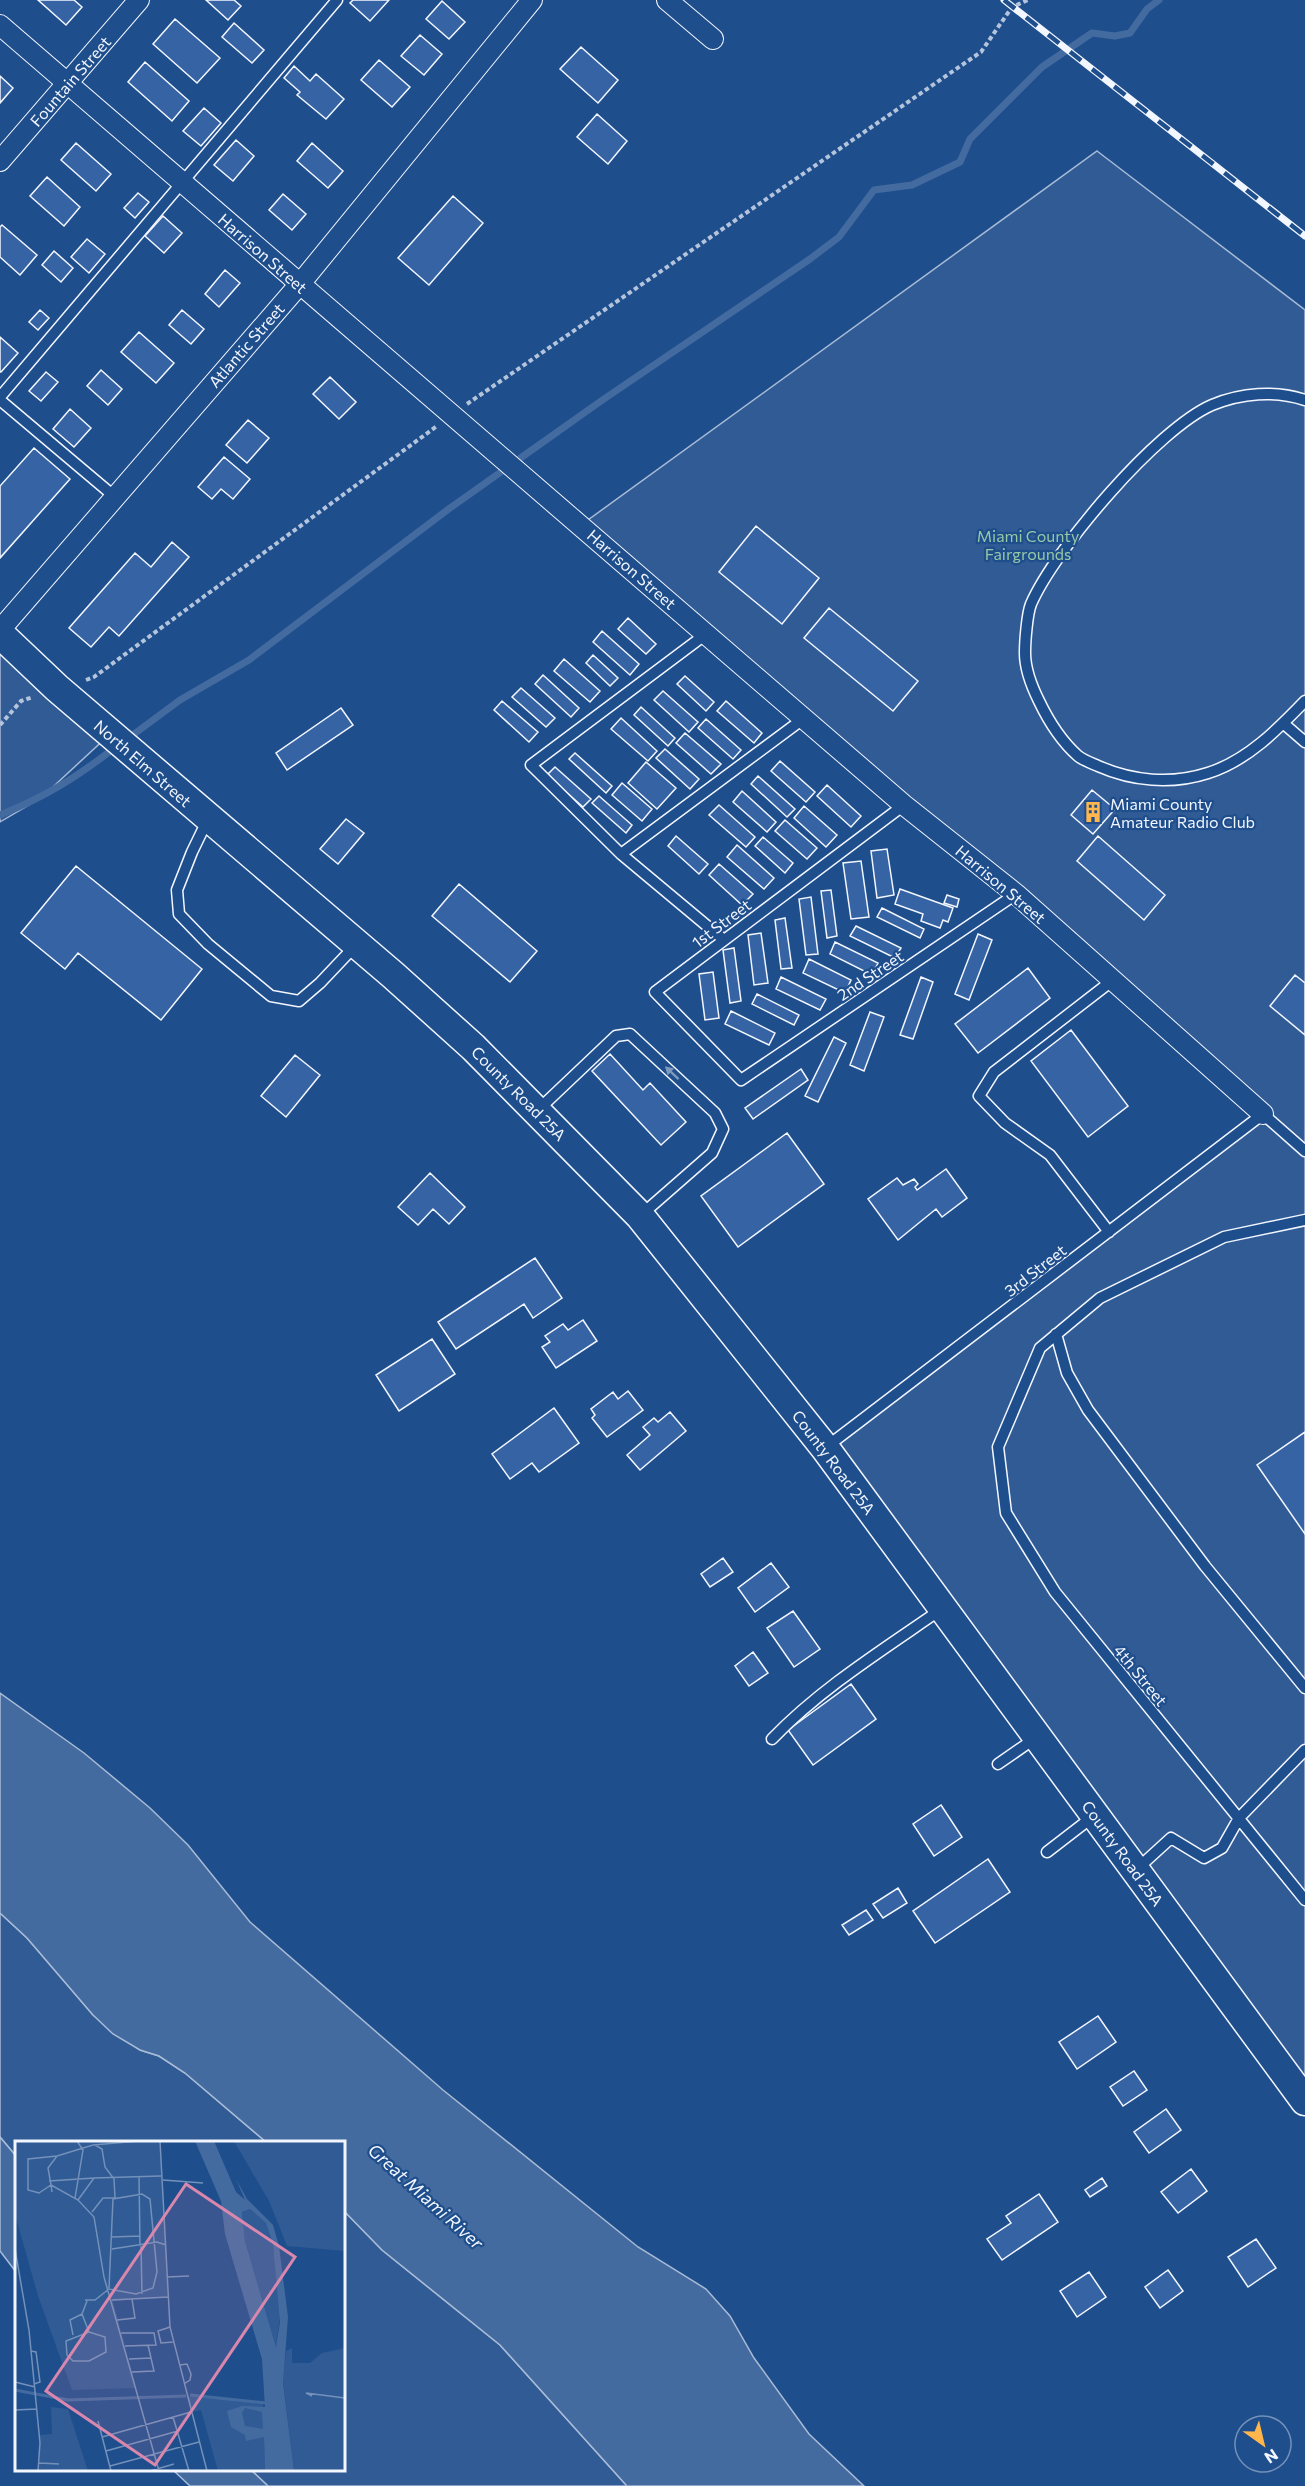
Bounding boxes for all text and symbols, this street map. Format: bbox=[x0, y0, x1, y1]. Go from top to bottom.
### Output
street label: Fountain Street bbox=[26, 32, 115, 130]
street label: Harrison Street bbox=[215, 209, 312, 297]
street label: Atlantic Street bbox=[204, 299, 288, 391]
street label: Harrison Street bbox=[584, 525, 681, 613]
park label: Miami County Fairgrounds bbox=[977, 526, 1079, 563]
street label: North Elm Street bbox=[90, 716, 196, 811]
place label: Miami County Amateur Radio Club bbox=[1110, 794, 1255, 831]
building icon: Miami County Amateur Radio Club bbox=[1081, 800, 1105, 824]
street label: Harrison Street bbox=[952, 841, 1050, 927]
street label: 1st Street bbox=[688, 894, 755, 951]
street label: 2nd Street bbox=[833, 946, 907, 1004]
street label: County Road 25A bbox=[468, 1042, 570, 1144]
one-way arrow bbox=[664, 1066, 679, 1080]
street label: 3rd Street bbox=[1000, 1240, 1070, 1300]
street label: County Road 25A bbox=[789, 1406, 879, 1518]
street label: 4th Street bbox=[1110, 1640, 1172, 1710]
street label: County Road 25A bbox=[1078, 1797, 1168, 1909]
water label: Great Miami River bbox=[364, 2139, 489, 2254]
inset map bbox=[15, 2141, 345, 2471]
north arrow bbox=[1233, 2414, 1293, 2474]
text: N bbox=[1261, 2446, 1282, 2468]

